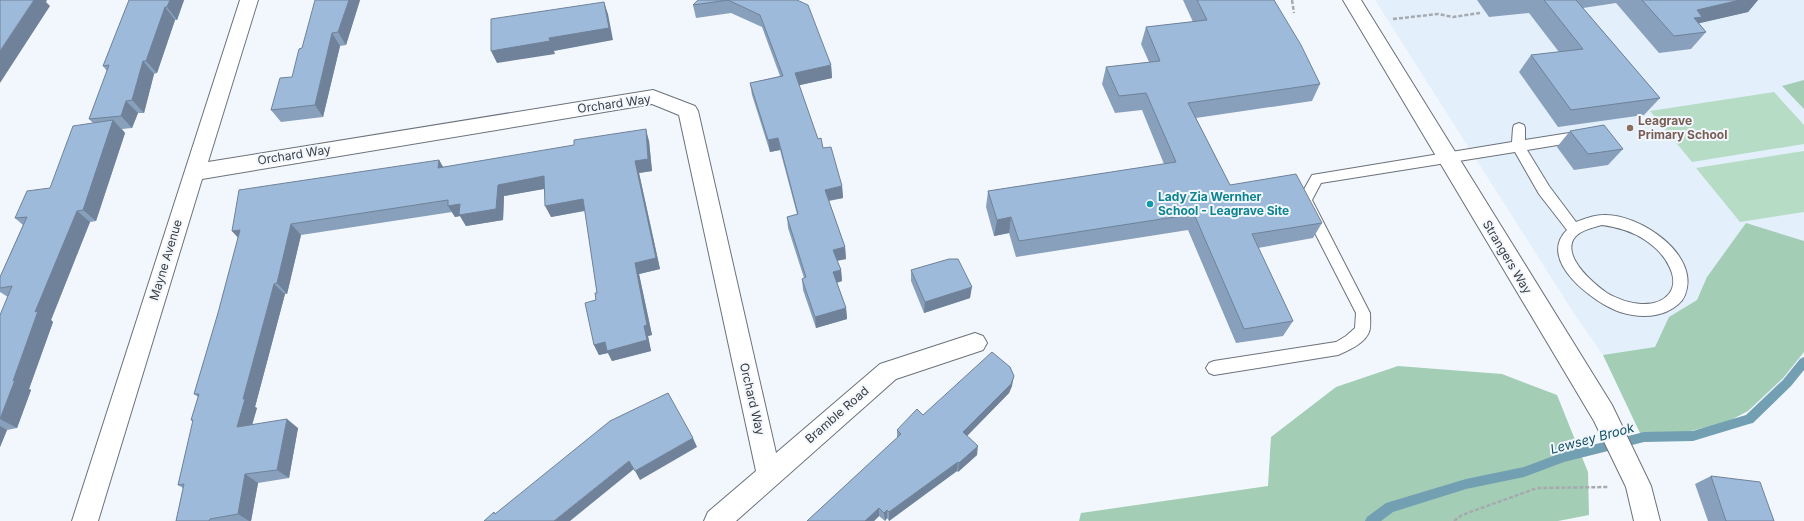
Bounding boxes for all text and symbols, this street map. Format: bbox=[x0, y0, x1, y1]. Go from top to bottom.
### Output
street label: Orchard Way bbox=[576, 91, 652, 116]
place label: Leagrave Primary School bbox=[1638, 113, 1727, 142]
marker: Leagrave Primary School bbox=[1625, 123, 1635, 133]
street label: Orchard Way bbox=[256, 141, 332, 168]
place label: Lady Zia Wernher School - Leagrave Site bbox=[1158, 189, 1289, 218]
marker: Lady Zia Wernher School - Leagrave Site bbox=[1145, 199, 1155, 209]
street label: Strangers Way bbox=[1480, 217, 1535, 296]
street label: Mayne Avenue bbox=[146, 218, 185, 302]
street label: Orchard Way bbox=[737, 361, 768, 437]
street label: Bramble Road bbox=[802, 383, 871, 446]
water label: Lewsey Brook bbox=[1548, 419, 1637, 457]

